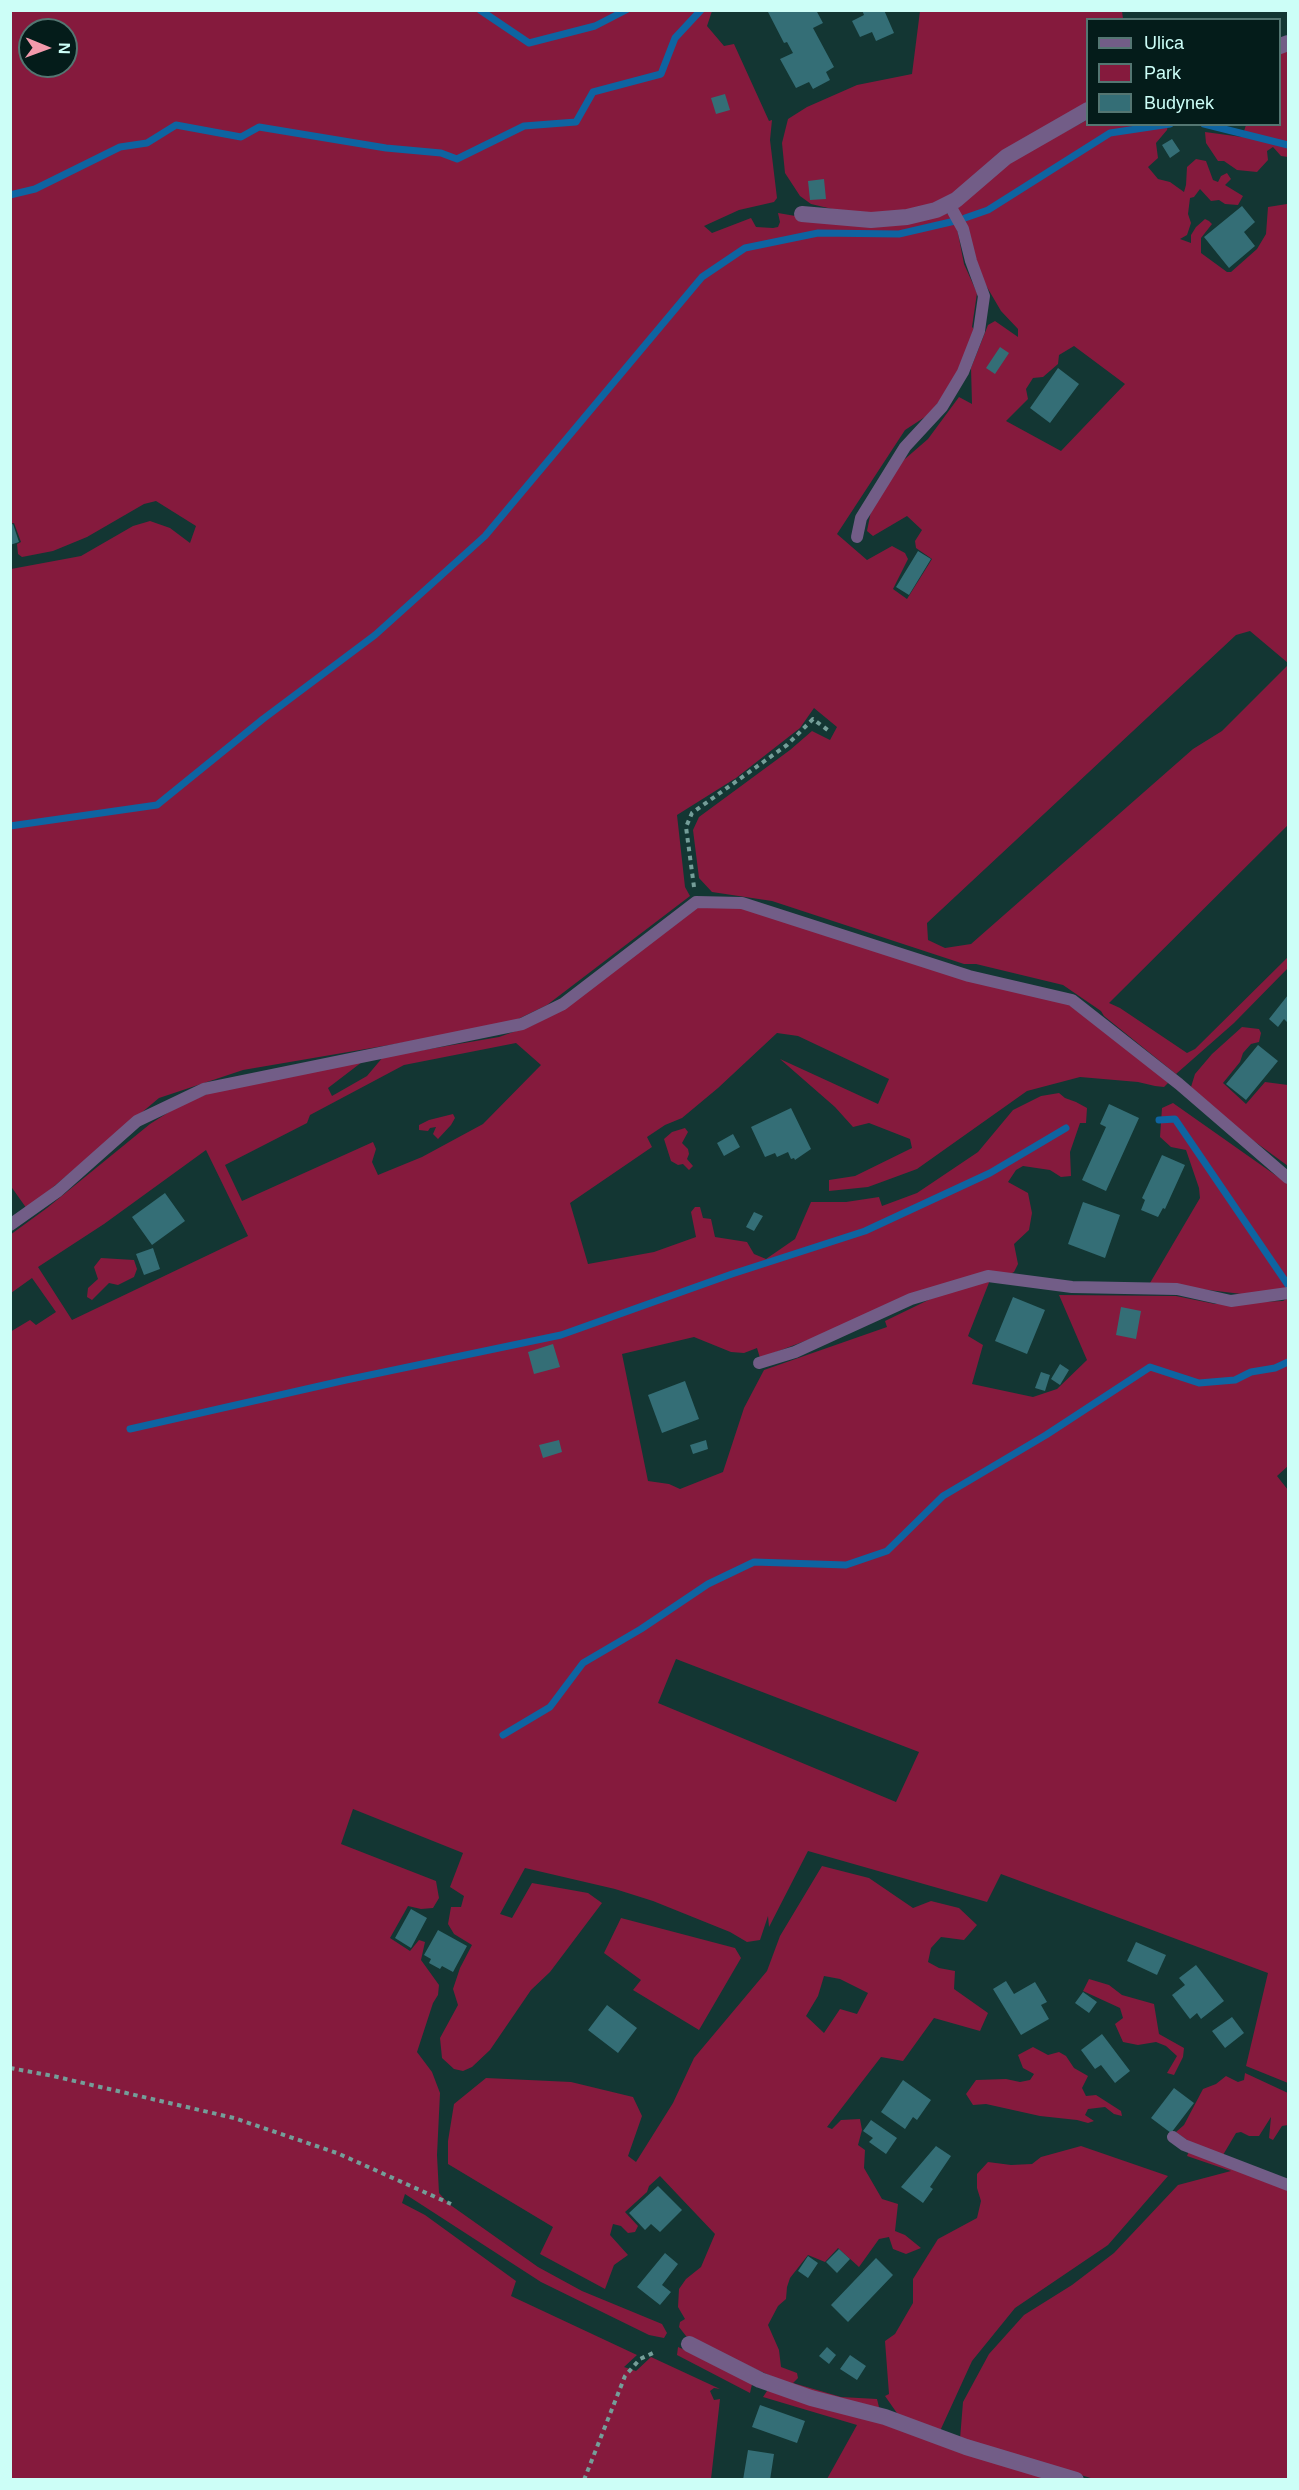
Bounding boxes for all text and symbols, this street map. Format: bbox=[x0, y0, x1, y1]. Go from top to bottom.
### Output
north arrow bbox=[18, 18, 78, 78]
legend bbox=[1086, 18, 1281, 126]
text: Ulica bbox=[1144, 33, 1184, 53]
text: N bbox=[56, 42, 73, 54]
text: Park bbox=[1144, 63, 1181, 83]
text: Budynek bbox=[1144, 93, 1214, 113]

